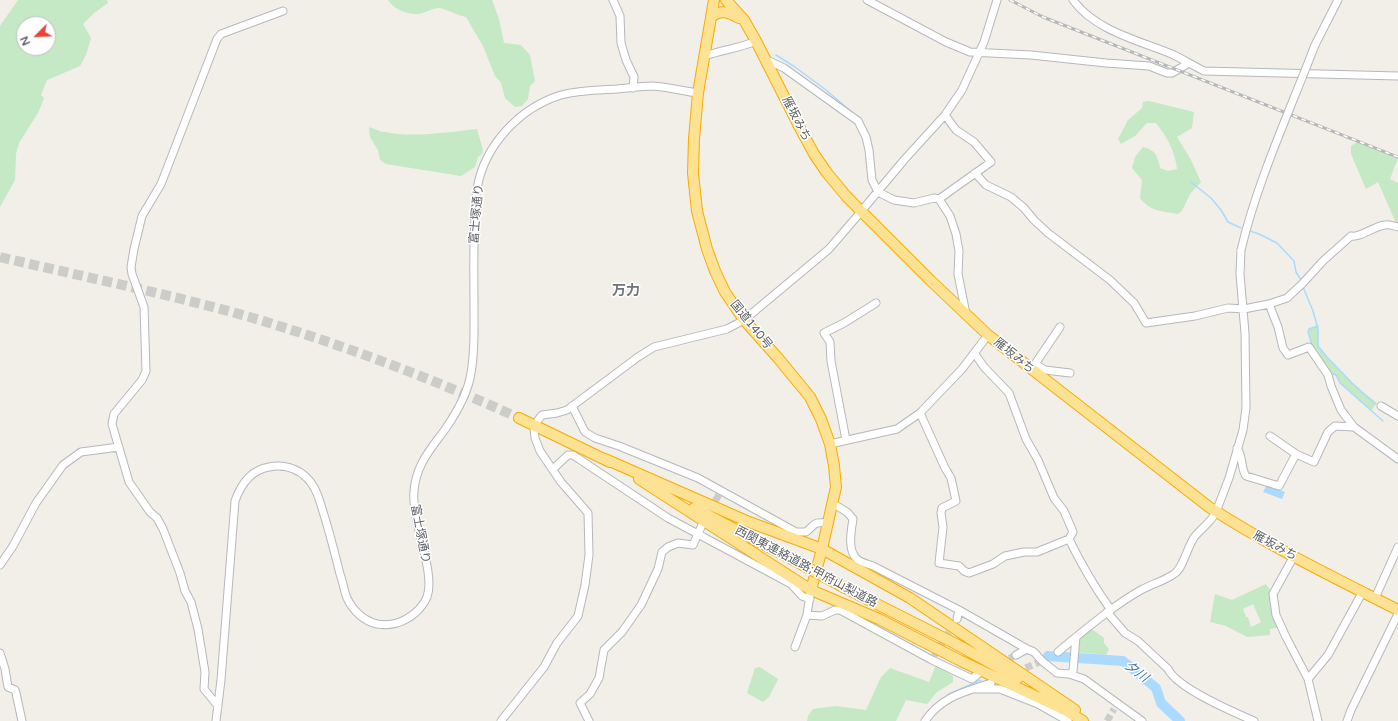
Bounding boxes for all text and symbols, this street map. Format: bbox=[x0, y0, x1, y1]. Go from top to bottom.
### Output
north arrow bbox=[16, 16, 56, 56]
text: N bbox=[18, 34, 33, 47]
street label: 雁坂みち bbox=[779, 94, 813, 144]
street label: 富士塚通り bbox=[467, 183, 487, 245]
district label: 万力 bbox=[612, 283, 640, 299]
street label: 国道140号 bbox=[727, 298, 775, 352]
street label: 雁坂みち bbox=[991, 335, 1037, 377]
street label: 富士塚通り bbox=[407, 503, 433, 565]
street label: 西関東連絡道路;甲府山梨道路 bbox=[732, 523, 880, 611]
street label: 雁坂みち bbox=[1250, 528, 1300, 564]
water label: 夕川 bbox=[1121, 658, 1151, 686]

